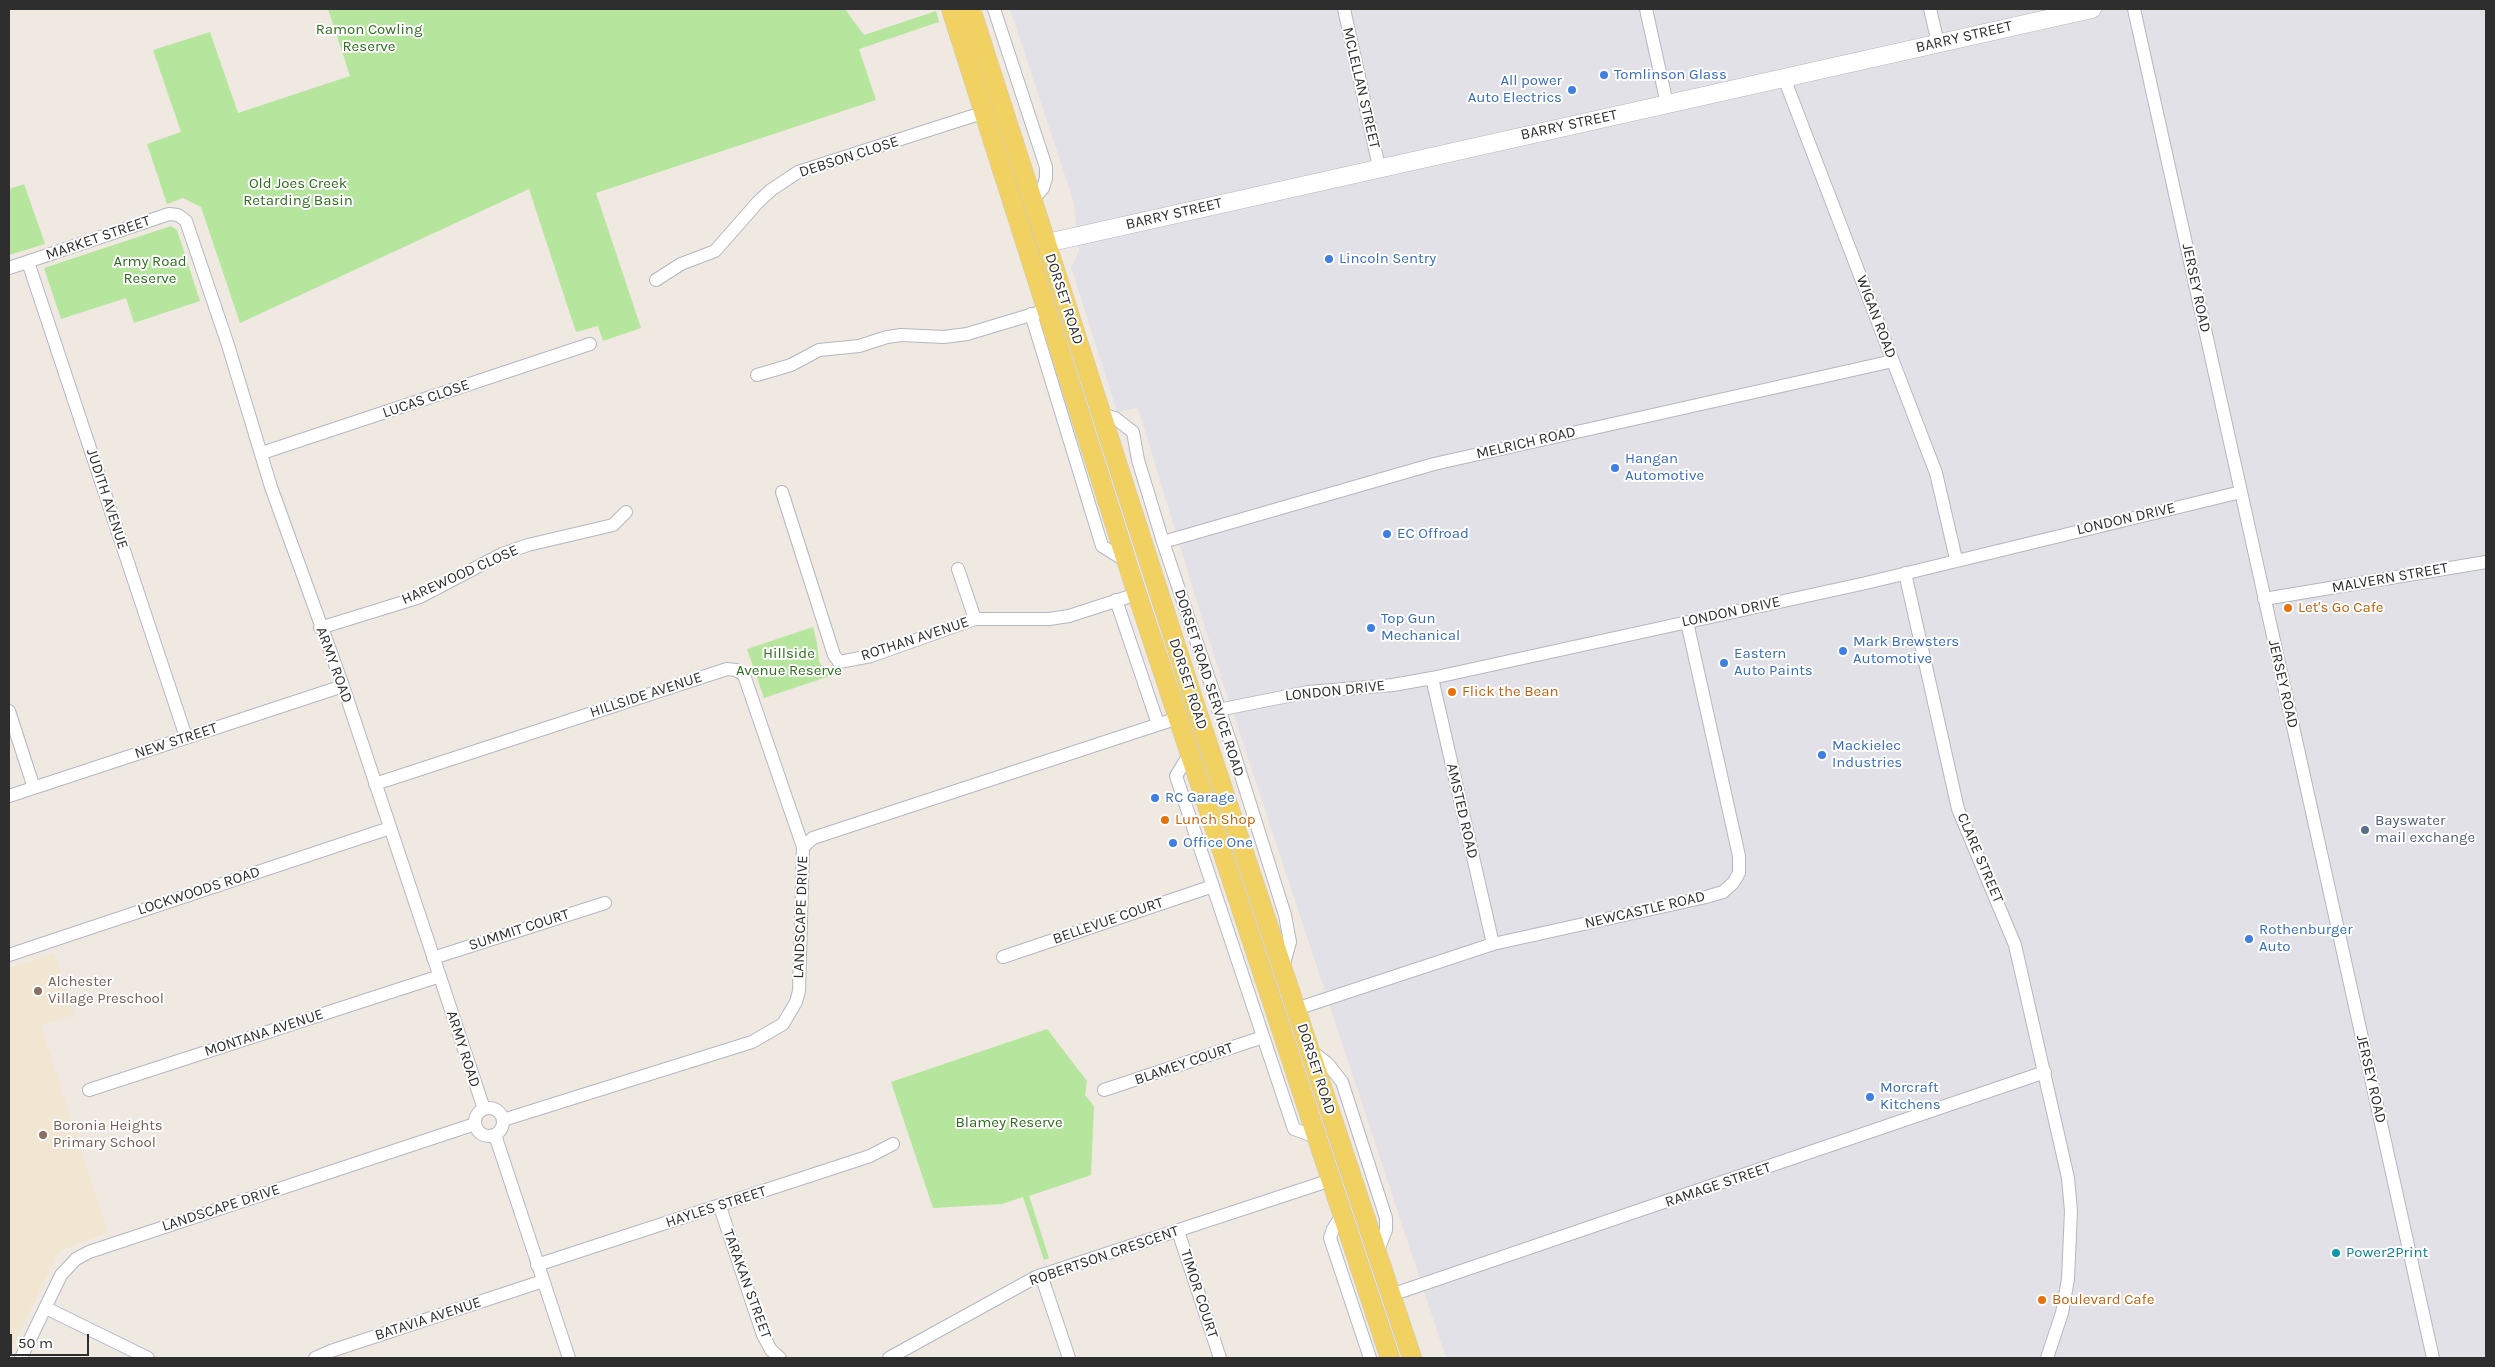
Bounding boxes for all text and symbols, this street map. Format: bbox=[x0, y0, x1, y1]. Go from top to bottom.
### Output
street label: BARRY STREET bbox=[1914, 17, 2014, 57]
park label: Ramon Cowling Reserve bbox=[316, 21, 422, 56]
street label: MCLELLAN STREET bbox=[1338, 26, 1384, 150]
place label: Tomlinson Glass bbox=[1614, 66, 1727, 84]
marker: Tomlinson Glass bbox=[1598, 69, 1610, 81]
place label: All power Auto Electrics bbox=[1468, 72, 1562, 107]
marker: All power Auto Electrics bbox=[1566, 84, 1578, 96]
street label: BARRY STREET bbox=[1519, 106, 1619, 144]
street label: DEBSON CLOSE bbox=[797, 132, 901, 182]
park label: Old Joes Creek Retarding Basin bbox=[243, 175, 353, 210]
street label: BARRY STREET bbox=[1124, 194, 1224, 234]
street label: MARKET STREET bbox=[43, 212, 153, 264]
street label: JERSEY ROAD bbox=[2178, 242, 2214, 334]
place label: Lincoln Sentry bbox=[1339, 250, 1436, 268]
street label: DORSET ROAD bbox=[1041, 251, 1087, 347]
park label: Army Road Reserve bbox=[113, 253, 187, 288]
marker: Lincoln Sentry bbox=[1323, 253, 1335, 265]
street label: WIGAN ROAD bbox=[1852, 273, 1900, 361]
street label: LUCAS CLOSE bbox=[380, 376, 472, 422]
street label: MELRICH ROAD bbox=[1474, 423, 1578, 463]
street label: JUDITH AVENUE bbox=[82, 446, 132, 552]
place label: Hangan Automotive bbox=[1625, 450, 1704, 485]
marker: Hangan Automotive bbox=[1609, 462, 1621, 474]
street label: LONDON DRIVE bbox=[2075, 499, 2177, 539]
place label: EC Offroad bbox=[1397, 525, 1469, 543]
marker: EC Offroad bbox=[1381, 528, 1393, 540]
street label: HAREWOOD CLOSE bbox=[399, 541, 521, 609]
street label: MALVERN STREET bbox=[2330, 559, 2450, 597]
street label: DORSET ROAD SERVICE ROAD bbox=[1170, 587, 1248, 779]
street label: LONDON DRIVE bbox=[1680, 593, 1782, 631]
place label: Let's Go Cafe bbox=[2298, 599, 2384, 617]
marker: Let's Go Cafe bbox=[2282, 602, 2294, 614]
place label: Top Gun Mechanical bbox=[1381, 610, 1460, 645]
street label: ROTHAN AVENUE bbox=[859, 613, 971, 665]
marker: Top Gun Mechanical bbox=[1365, 622, 1377, 634]
street label: ARMY ROAD bbox=[312, 624, 356, 706]
place label: Mark Brewsters Automotive bbox=[1853, 633, 1959, 668]
street label: DORSET ROAD bbox=[1165, 636, 1211, 732]
street label: JERSEY ROAD bbox=[2264, 638, 2302, 730]
park label: Hillside Avenue Reserve bbox=[736, 645, 842, 680]
place label: Eastern Auto Paints bbox=[1734, 645, 1813, 680]
marker: Mark Brewsters Automotive bbox=[1837, 645, 1849, 657]
marker: Eastern Auto Paints bbox=[1718, 657, 1730, 669]
street label: HILLSIDE AVENUE bbox=[588, 668, 704, 722]
street label: LONDON DRIVE bbox=[1284, 677, 1386, 705]
place label: Flick the Bean bbox=[1462, 683, 1559, 701]
marker: Flick the Bean bbox=[1446, 686, 1458, 698]
street label: NEW STREET bbox=[132, 719, 220, 763]
place label: Mackielec Industries bbox=[1832, 737, 1902, 772]
marker: Mackielec Industries bbox=[1816, 749, 1828, 761]
street label: AMSTED ROAD bbox=[1442, 762, 1482, 860]
place label: RC Garage bbox=[1165, 789, 1235, 807]
marker: RC Garage bbox=[1149, 792, 1161, 804]
street label: CLARE STREET bbox=[1953, 810, 2007, 906]
place label: Lunch Shop bbox=[1175, 811, 1256, 829]
place label: Bayswater mail exchange bbox=[2375, 812, 2475, 847]
marker: Lunch Shop bbox=[1159, 814, 1171, 826]
marker: Bayswater mail exchange bbox=[2359, 824, 2371, 836]
place label: Office One bbox=[1183, 834, 1253, 852]
marker: Office One bbox=[1167, 837, 1179, 849]
street label: LANDSCAPE DRIVE bbox=[790, 855, 812, 979]
street label: LOCKWOODS ROAD bbox=[135, 863, 263, 919]
street label: NEWCASTLE ROAD bbox=[1583, 887, 1707, 933]
street label: BELLEVUE COURT bbox=[1050, 894, 1166, 948]
street label: SUMMIT COURT bbox=[466, 905, 572, 955]
place label: Rothenburger Auto bbox=[2259, 921, 2353, 956]
marker: Rothenburger Auto bbox=[2243, 933, 2255, 945]
place label: Alchester Village Preschool bbox=[48, 973, 164, 1008]
marker: Alchester Village Preschool bbox=[32, 985, 44, 997]
street label: MONTANA AVENUE bbox=[202, 1005, 326, 1061]
street label: ARMY ROAD bbox=[442, 1008, 484, 1090]
street label: DORSET ROAD bbox=[1293, 1021, 1339, 1117]
street label: JERSEY ROAD bbox=[2352, 1033, 2390, 1125]
street label: BLAMEY COURT bbox=[1132, 1039, 1236, 1089]
place label: Morcraft Kitchens bbox=[1880, 1079, 1941, 1114]
marker: Morcraft Kitchens bbox=[1864, 1091, 1876, 1103]
park label: Blamey Reserve bbox=[955, 1114, 1063, 1132]
place label: Boronia Heights Primary School bbox=[53, 1117, 163, 1152]
marker: Boronia Heights Primary School bbox=[37, 1129, 49, 1141]
street label: RAMAGE STREET bbox=[1663, 1158, 1773, 1212]
street label: LANDSCAPE DRIVE bbox=[160, 1180, 282, 1236]
street label: HAYLES STREET bbox=[663, 1182, 769, 1232]
street label: ROBERTSON CRESCENT bbox=[1027, 1222, 1181, 1290]
street label: TARAKAN STREET bbox=[719, 1227, 775, 1341]
place label: Power2Print bbox=[2346, 1244, 2428, 1262]
street label: TIMOR COURT bbox=[1176, 1247, 1222, 1341]
marker: Power2Print bbox=[2330, 1247, 2342, 1259]
place label: Boulevard Cafe bbox=[2052, 1291, 2154, 1309]
street label: BATAVIA AVENUE bbox=[373, 1293, 483, 1345]
marker: Boulevard Cafe bbox=[2036, 1294, 2048, 1306]
scale bar bbox=[12, 1324, 91, 1356]
text: 50 m bbox=[18, 1334, 53, 1352]

